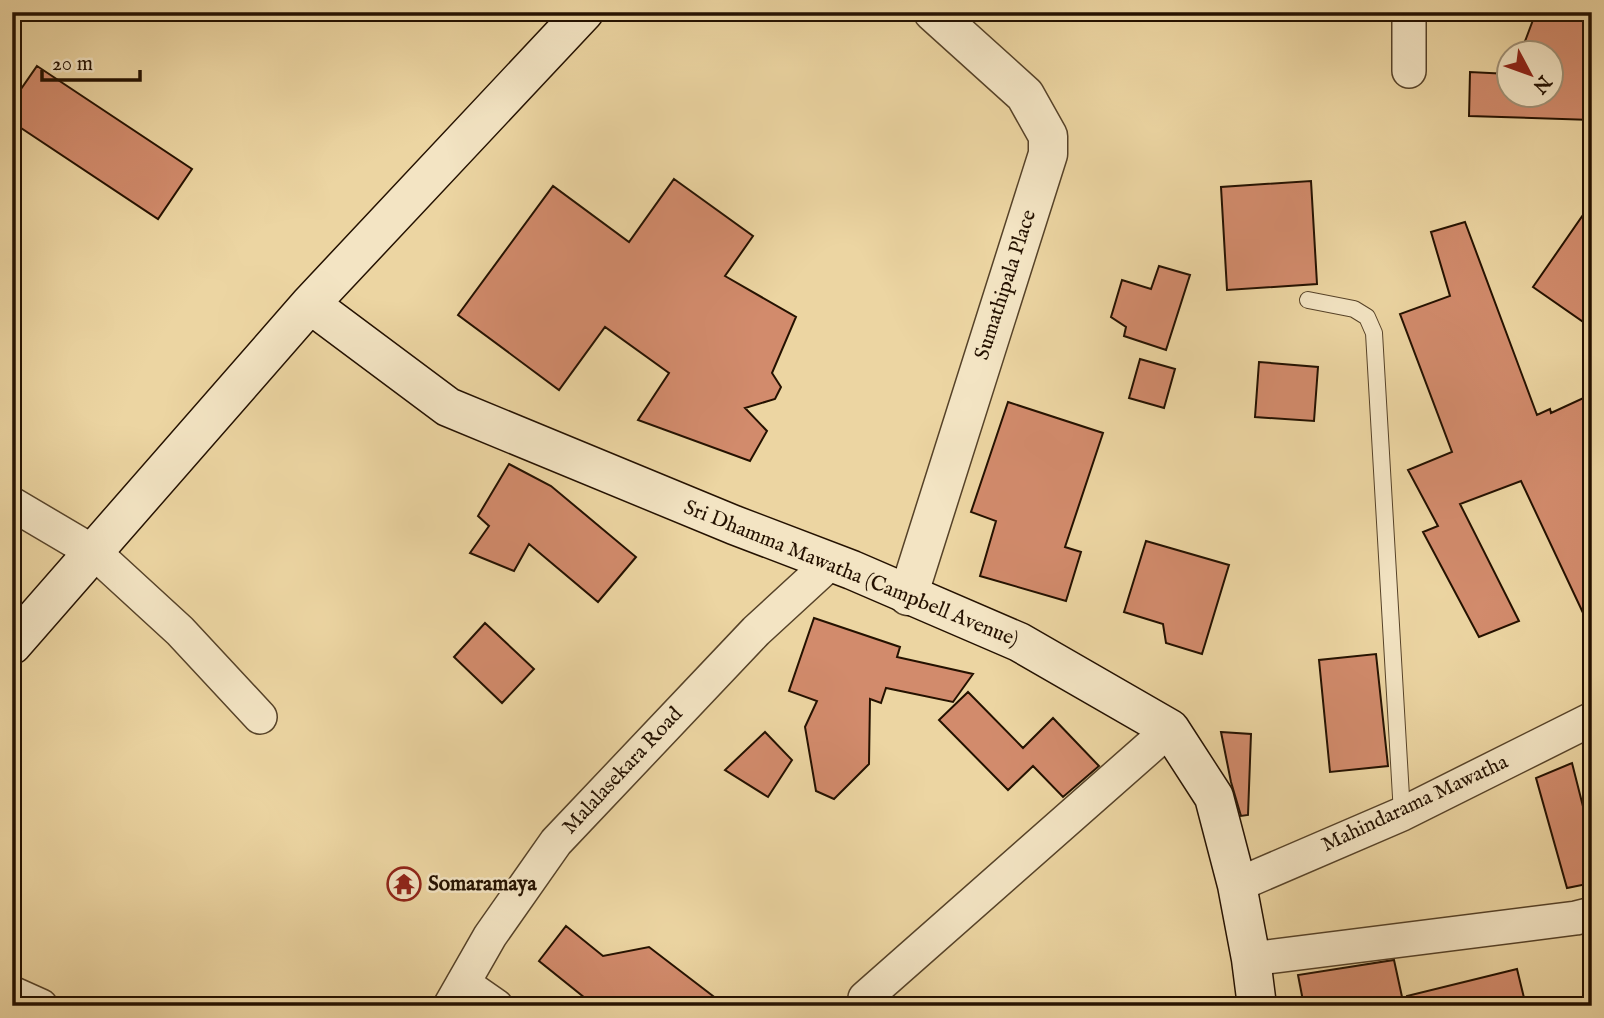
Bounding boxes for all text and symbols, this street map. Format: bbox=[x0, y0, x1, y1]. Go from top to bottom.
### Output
scale bar bbox=[42, 38, 140, 82]
north arrow bbox=[1496, 38, 1566, 108]
text: 20 m bbox=[52, 51, 93, 78]
text: N bbox=[1527, 69, 1556, 98]
street label: Sumathipala Place bbox=[969, 206, 1043, 364]
street label: Sri Dhamma Mawatha (Campbell Avenue) bbox=[680, 494, 1022, 654]
street label: Malalasekara Road bbox=[557, 701, 690, 840]
street label: Mahindarama Mawatha bbox=[1317, 749, 1513, 859]
temple icon: Somaramaya bbox=[385, 865, 423, 903]
place label: Somaramaya bbox=[428, 871, 537, 898]

